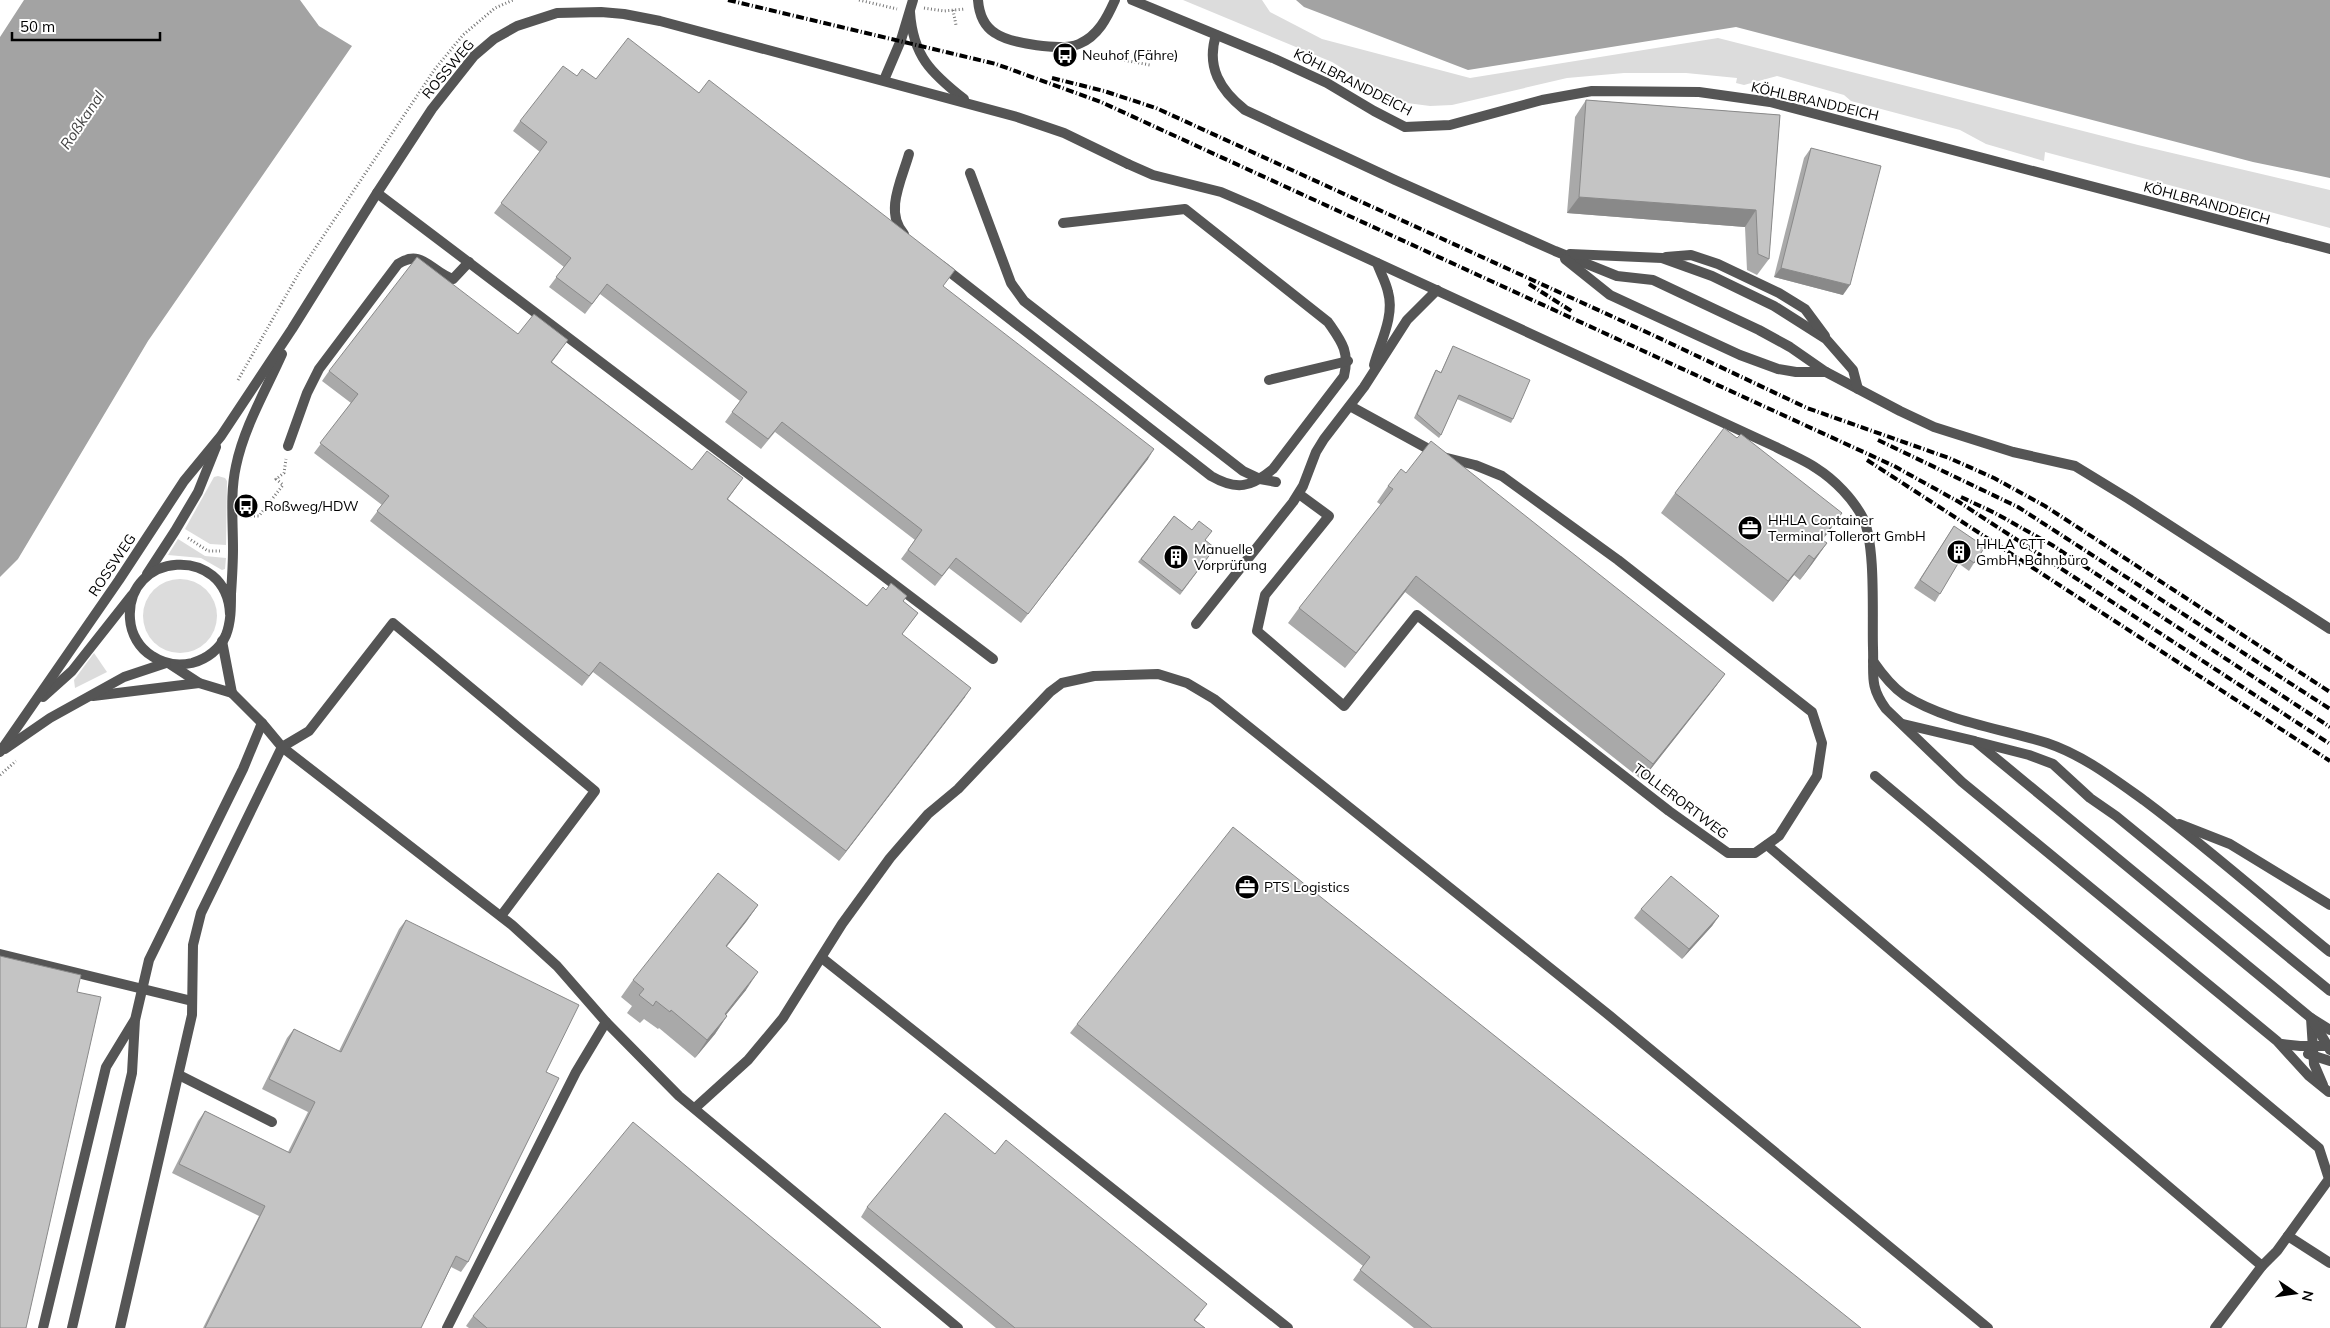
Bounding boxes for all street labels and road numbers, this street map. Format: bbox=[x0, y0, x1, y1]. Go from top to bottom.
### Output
street label: ROSSWEG bbox=[418, 36, 478, 102]
street label: KÖHLBRANDDEICH bbox=[1291, 44, 1415, 120]
street label: KÖHLBRANDDEICH bbox=[1749, 78, 1881, 124]
street label: KÖHLBRANDDEICH bbox=[2142, 177, 2272, 229]
street label: ROSSWEG bbox=[84, 530, 140, 600]
street label: TOLLERORTWEG bbox=[1630, 759, 1732, 843]

